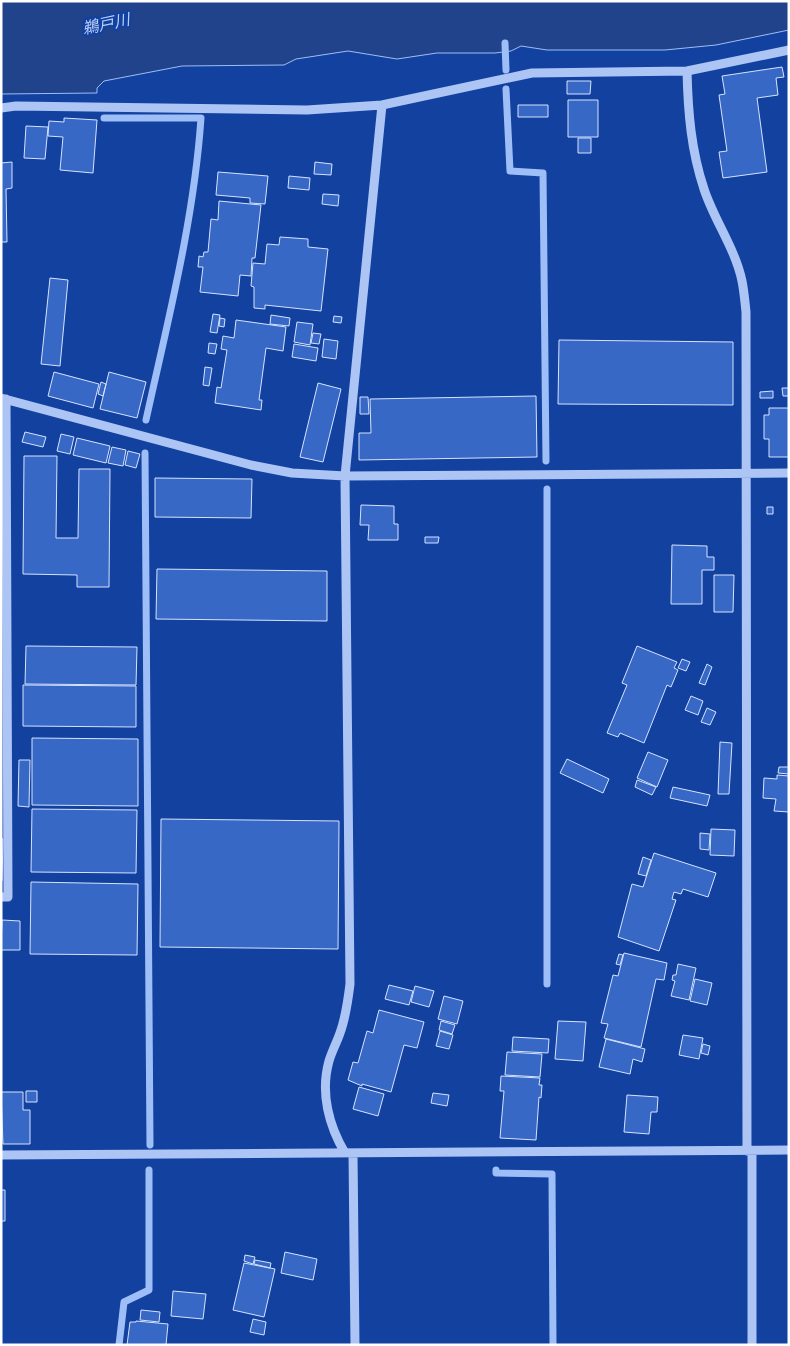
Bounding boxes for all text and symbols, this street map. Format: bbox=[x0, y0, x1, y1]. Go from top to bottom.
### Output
water label: 鵜戸川 bbox=[81, 9, 133, 38]

